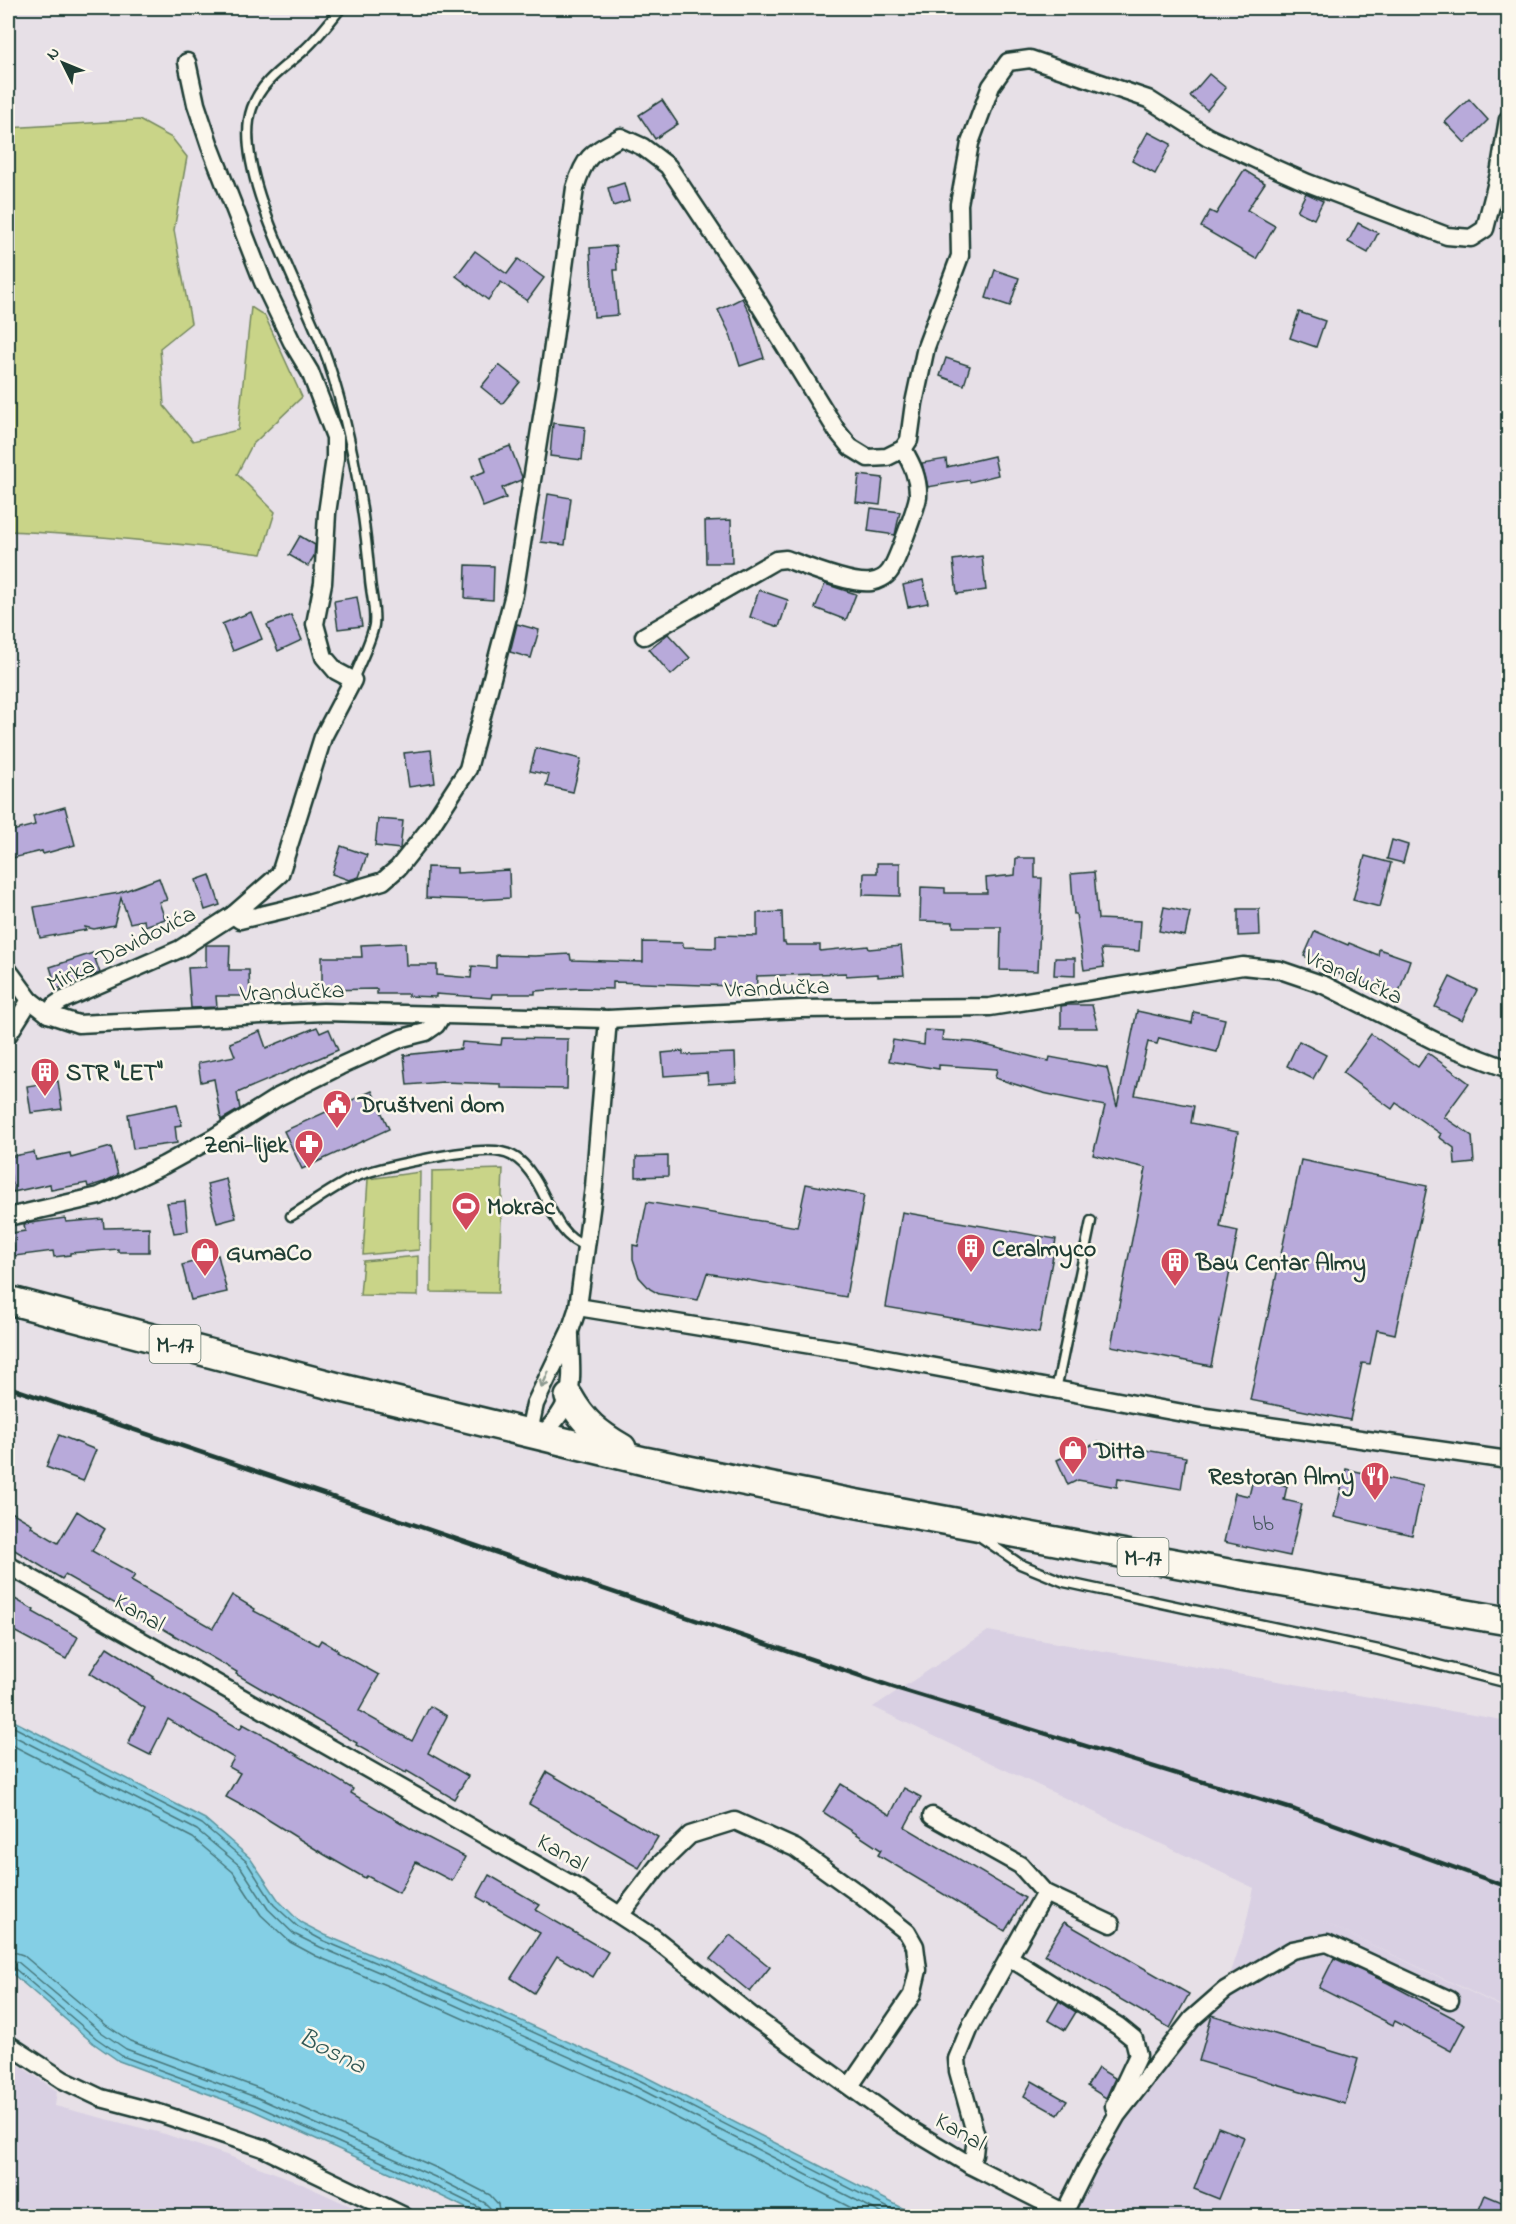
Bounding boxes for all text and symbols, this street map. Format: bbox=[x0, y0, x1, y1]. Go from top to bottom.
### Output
north arrow bbox=[33, 33, 93, 93]
text: N bbox=[41, 42, 66, 66]
street label: Mirka Davidovića bbox=[42, 898, 203, 1003]
street label: Vrandučka bbox=[1297, 941, 1408, 1016]
street label: Vrandučka bbox=[723, 970, 830, 1009]
street label: Vrandučka bbox=[238, 974, 345, 1013]
building icon: STR "LET" bbox=[29, 1056, 61, 1098]
place label: STR "LET" bbox=[66, 1057, 163, 1092]
public building icon: Društveni dom bbox=[321, 1088, 353, 1130]
place label: Društveni dom bbox=[357, 1089, 505, 1124]
pharmacy icon: Zeni-lijek bbox=[293, 1128, 325, 1170]
place label: Zeni-lijek bbox=[204, 1129, 288, 1164]
sports icon: Mokrac bbox=[450, 1190, 482, 1232]
place label: Mokrac bbox=[487, 1191, 556, 1226]
building icon: Ceralmyco bbox=[955, 1232, 987, 1274]
place label: Ceralmyco bbox=[992, 1233, 1096, 1269]
shop icon: GumaCo bbox=[189, 1236, 221, 1278]
place label: GumaCo bbox=[226, 1237, 312, 1272]
building icon: Bau Centar Almy bbox=[1159, 1246, 1191, 1288]
place label: Bau Centar Almy bbox=[1195, 1247, 1366, 1283]
road number: M-17 bbox=[150, 1325, 201, 1363]
one-way arrow bbox=[539, 1371, 550, 1389]
shop icon: Ditta bbox=[1057, 1434, 1089, 1476]
place label: Ditta bbox=[1093, 1435, 1145, 1470]
restaurant icon: Restoran Almy bbox=[1359, 1460, 1391, 1502]
place label: Restoran Almy bbox=[1208, 1461, 1354, 1497]
house number: bb bbox=[1252, 1510, 1274, 1540]
road number: M-17 bbox=[1118, 1538, 1168, 1576]
street label: Kanal bbox=[107, 1586, 171, 1643]
street label: Kanal bbox=[530, 1826, 594, 1883]
water label: Bosna bbox=[291, 2020, 373, 2086]
street label: Kanal bbox=[928, 2105, 992, 2162]

